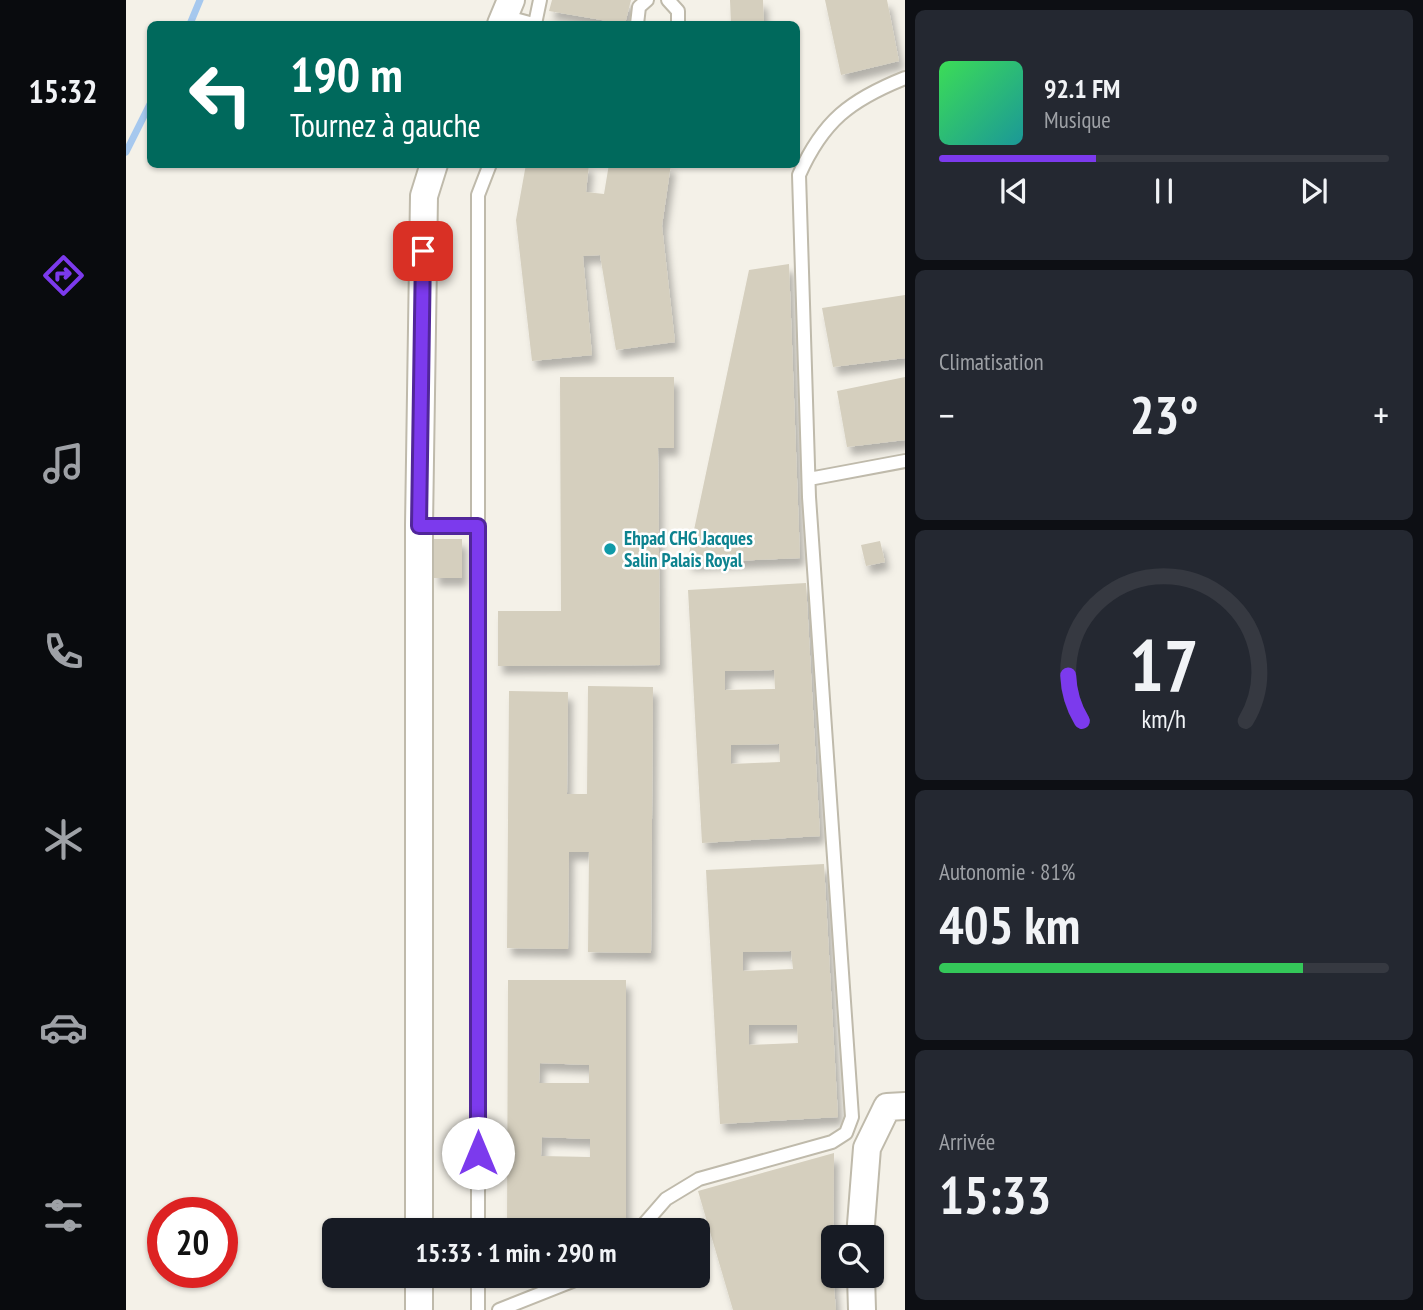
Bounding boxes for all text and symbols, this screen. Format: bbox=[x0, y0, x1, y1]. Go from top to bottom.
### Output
text: 190 m bbox=[290, 42, 403, 106]
icon: left bbox=[175, 49, 266, 140]
text: 15:32 bbox=[28, 70, 98, 112]
text: 92.1 FM bbox=[1044, 72, 1120, 105]
text: Tournez à gauche bbox=[290, 104, 481, 146]
text: Musique bbox=[1044, 105, 1111, 134]
icon: previous bbox=[995, 172, 1033, 210]
icon: pause bbox=[1145, 172, 1183, 210]
icon: next bbox=[1295, 172, 1333, 210]
pin bbox=[393, 221, 453, 281]
icon: arrive bbox=[404, 232, 442, 270]
icon: directions bbox=[39, 251, 88, 300]
text: Climatisation bbox=[939, 347, 1044, 376]
text: 23° bbox=[1130, 381, 1198, 448]
text: − bbox=[939, 390, 955, 439]
text: + bbox=[1373, 390, 1389, 439]
icon: music bbox=[39, 439, 88, 488]
place label: Ehpad CHG Jacques Salin Palais Royal bbox=[624, 526, 753, 572]
marker: Ehpad CHG Jacques Salin Palais Royal bbox=[602, 541, 618, 557]
text: 17 bbox=[1129, 617, 1199, 711]
icon: phone bbox=[39, 627, 88, 676]
text: km/h bbox=[1142, 703, 1186, 735]
icon: climate bbox=[39, 815, 88, 864]
text: Autonomie · 81% bbox=[939, 857, 1075, 886]
text: 405 km bbox=[939, 891, 1080, 958]
icon: car bbox=[39, 1003, 88, 1052]
position arrow bbox=[441, 1116, 515, 1190]
text: Arrivée bbox=[939, 1127, 995, 1156]
text: 15:33 bbox=[939, 1161, 1051, 1228]
icon: filters bbox=[39, 1191, 88, 1240]
speed limit sign: 20 bbox=[147, 1197, 238, 1288]
map controls bbox=[821, 1225, 884, 1288]
button: search bbox=[821, 1225, 884, 1288]
text: 15:33 · 1 min · 290 m bbox=[416, 1236, 616, 1269]

